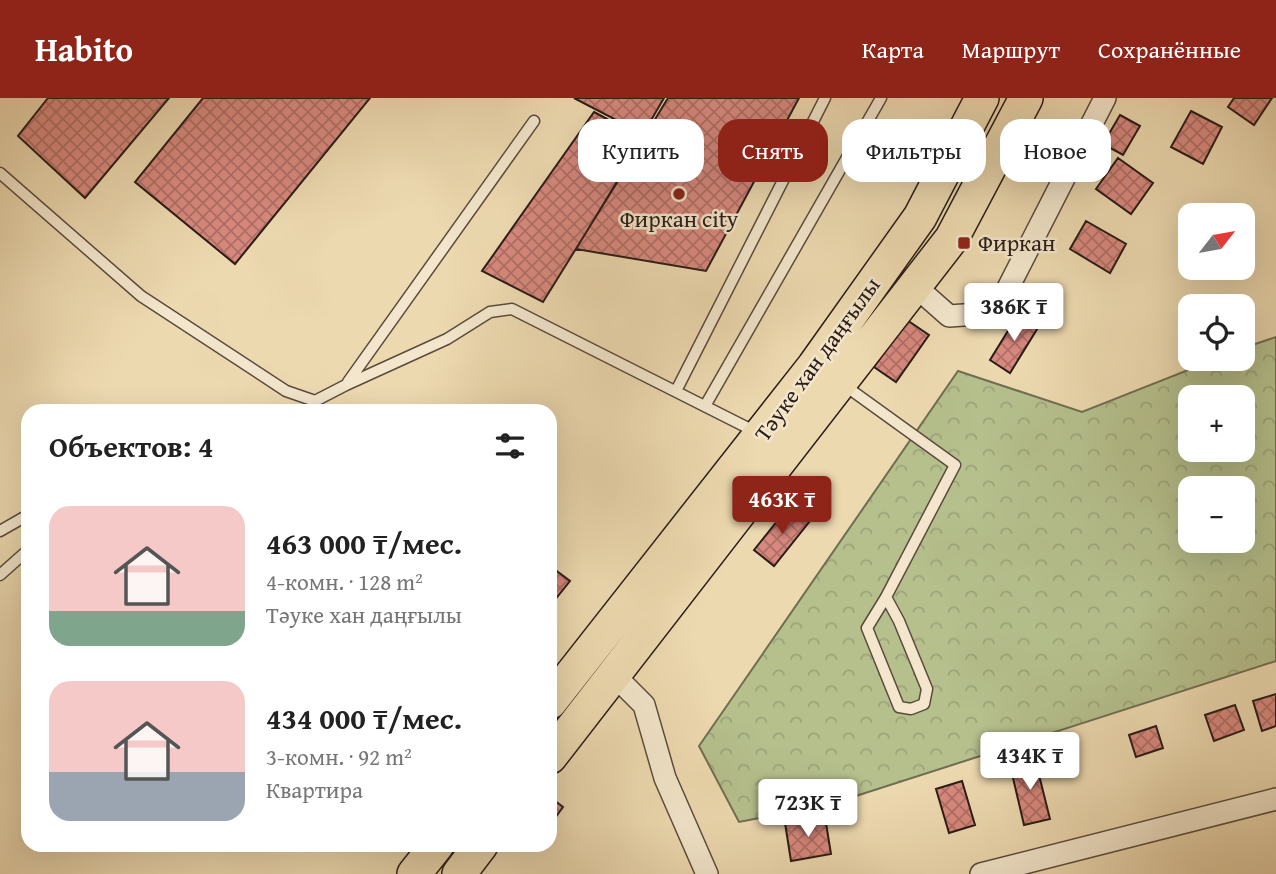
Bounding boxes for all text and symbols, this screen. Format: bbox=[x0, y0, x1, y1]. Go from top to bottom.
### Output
text: Habito bbox=[35, 25, 133, 73]
text: Карта bbox=[862, 32, 924, 67]
text: Маршрут bbox=[962, 32, 1060, 67]
text: Сохранённые bbox=[1098, 32, 1241, 67]
chip: Купить bbox=[578, 119, 704, 182]
chip: Снять bbox=[718, 119, 828, 182]
chip: Фильтры bbox=[842, 119, 986, 182]
chip: Новое bbox=[1000, 119, 1111, 182]
marker: Фиркан city bbox=[671, 186, 687, 202]
place label: Фиркан city bbox=[620, 202, 739, 235]
north arrow bbox=[1178, 203, 1255, 280]
map controls bbox=[1178, 203, 1255, 553]
place label: Фиркан bbox=[978, 226, 1055, 259]
marker: Фиркан bbox=[956, 235, 972, 251]
street label: Тәуке хан даңғылы bbox=[746, 270, 888, 448]
pin: 386K ₸ bbox=[957, 284, 1071, 343]
text: 386K ₸ bbox=[980, 289, 1048, 322]
button: locate bbox=[1178, 294, 1255, 371]
button: + bbox=[1178, 385, 1255, 462]
text: Объектов: 4 bbox=[49, 424, 213, 468]
icon: filters bbox=[491, 427, 529, 465]
pin: 463K ₸ bbox=[725, 476, 839, 536]
button: − bbox=[1178, 476, 1255, 553]
text: 463K ₸ bbox=[748, 482, 816, 515]
text: 463 000 ₸/мес. bbox=[266, 521, 462, 565]
icon: home bbox=[105, 534, 189, 618]
text: 4-комн. · 128 m² bbox=[266, 565, 423, 598]
text: Тәуке хан даңғылы bbox=[266, 598, 462, 631]
text: 434 000 ₸/мес. bbox=[266, 696, 462, 740]
icon: home bbox=[105, 709, 189, 793]
pin: 434K ₸ bbox=[973, 732, 1087, 792]
text: 434K ₸ bbox=[996, 738, 1064, 771]
text: 3-комн. · 92 m² bbox=[266, 740, 412, 773]
text: Квартира bbox=[266, 773, 363, 806]
pin: 723K ₸ bbox=[751, 780, 865, 839]
text: 723K ₸ bbox=[774, 785, 842, 818]

